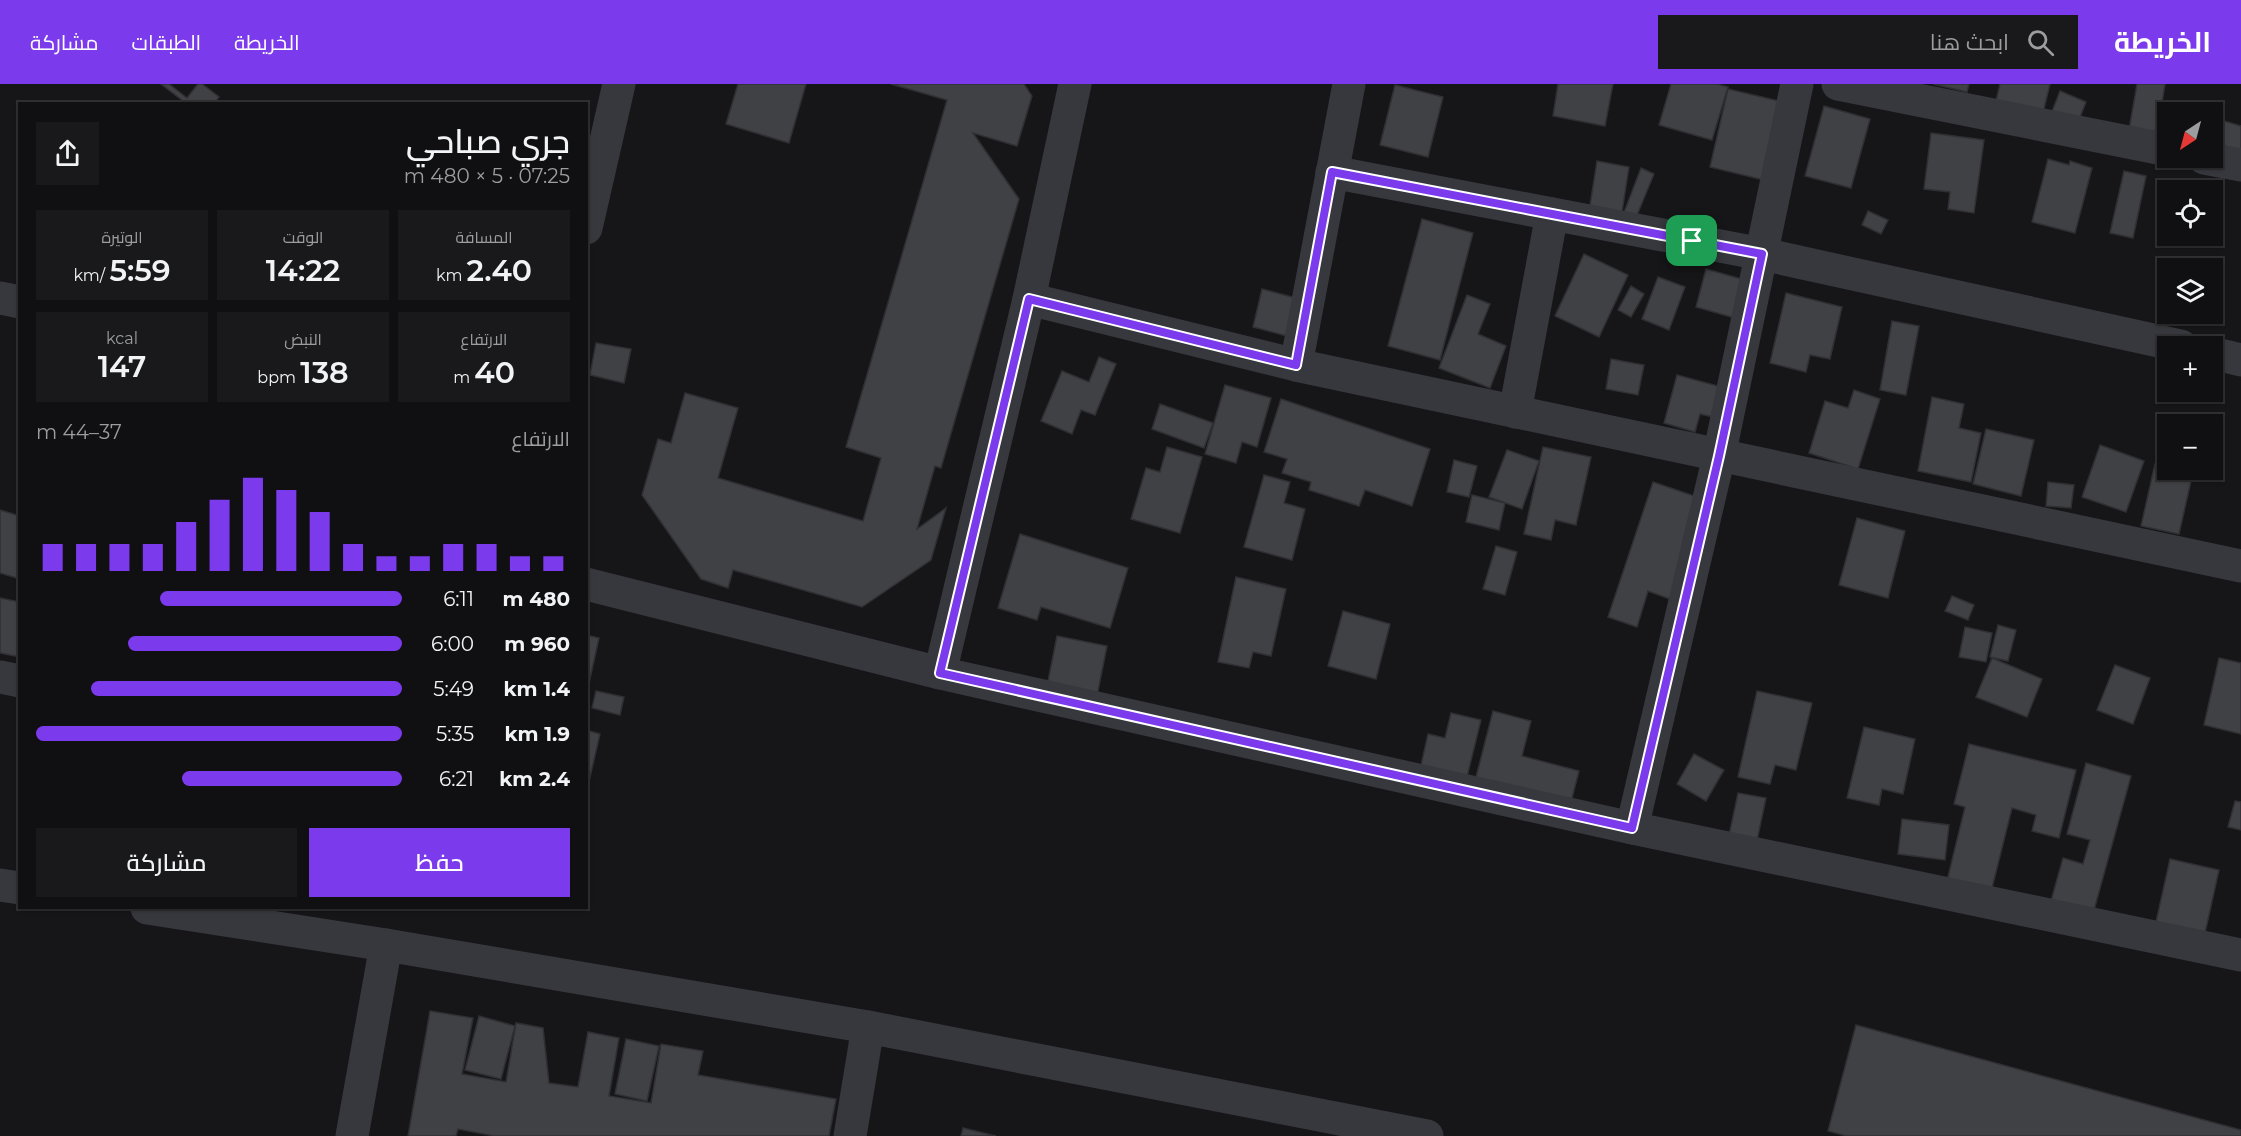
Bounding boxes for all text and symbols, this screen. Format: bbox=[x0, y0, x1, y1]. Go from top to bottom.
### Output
search box bbox=[1658, 15, 2078, 69]
text: الخريطة bbox=[2114, 25, 2211, 59]
icon: search bbox=[2024, 26, 2057, 59]
text: ابحث هنا bbox=[1930, 29, 2009, 56]
text: مشاركة bbox=[30, 30, 99, 55]
text: الطبقات bbox=[132, 30, 201, 55]
text: الخريطة bbox=[234, 30, 300, 55]
north arrow bbox=[2157, 102, 2223, 168]
map controls bbox=[2157, 102, 2223, 480]
text: جري صباحي bbox=[406, 121, 570, 161]
button: share bbox=[36, 122, 99, 185]
text: 07:25 · 5 × 480 m bbox=[404, 164, 570, 188]
button: locate bbox=[2157, 180, 2223, 246]
pin bbox=[1666, 215, 1717, 266]
icon: arrive bbox=[1675, 224, 1708, 257]
text: الوتيرة bbox=[101, 228, 143, 247]
text: الوقت bbox=[283, 228, 323, 247]
text: المسافة bbox=[456, 228, 512, 247]
text: 5:59 bbox=[109, 252, 171, 289]
text: 14:22 bbox=[266, 252, 340, 289]
text: 2.40 bbox=[467, 252, 532, 289]
button: layers bbox=[2157, 258, 2223, 324]
text: /km bbox=[73, 266, 109, 285]
text: km bbox=[436, 266, 467, 285]
text: kcal bbox=[106, 329, 138, 348]
text: النبض bbox=[284, 330, 322, 349]
text: الارتفاع bbox=[461, 330, 507, 349]
button: + bbox=[2157, 336, 2223, 402]
text: 147 bbox=[98, 348, 146, 385]
text: 138 bbox=[300, 354, 349, 391]
text: 40 bbox=[474, 354, 515, 391]
text: bpm bbox=[257, 368, 300, 387]
text: m bbox=[453, 368, 474, 387]
button: − bbox=[2157, 414, 2223, 480]
text: 37–44 m bbox=[36, 420, 122, 444]
text: الارتفاع bbox=[511, 427, 570, 451]
text: 6:11 bbox=[443, 587, 474, 611]
text: 480 m bbox=[503, 587, 570, 611]
text: 6:00 bbox=[431, 632, 474, 656]
text: 960 m bbox=[504, 632, 570, 656]
text: 5:49 bbox=[433, 677, 474, 701]
text: 1.4 km bbox=[503, 677, 570, 701]
text: 5:35 bbox=[436, 722, 474, 746]
text: 1.9 km bbox=[504, 722, 570, 746]
text: 6:21 bbox=[439, 767, 474, 791]
text: 2.4 km bbox=[499, 767, 570, 791]
button: مشاركة bbox=[36, 828, 297, 897]
button: حفظ bbox=[309, 828, 570, 897]

